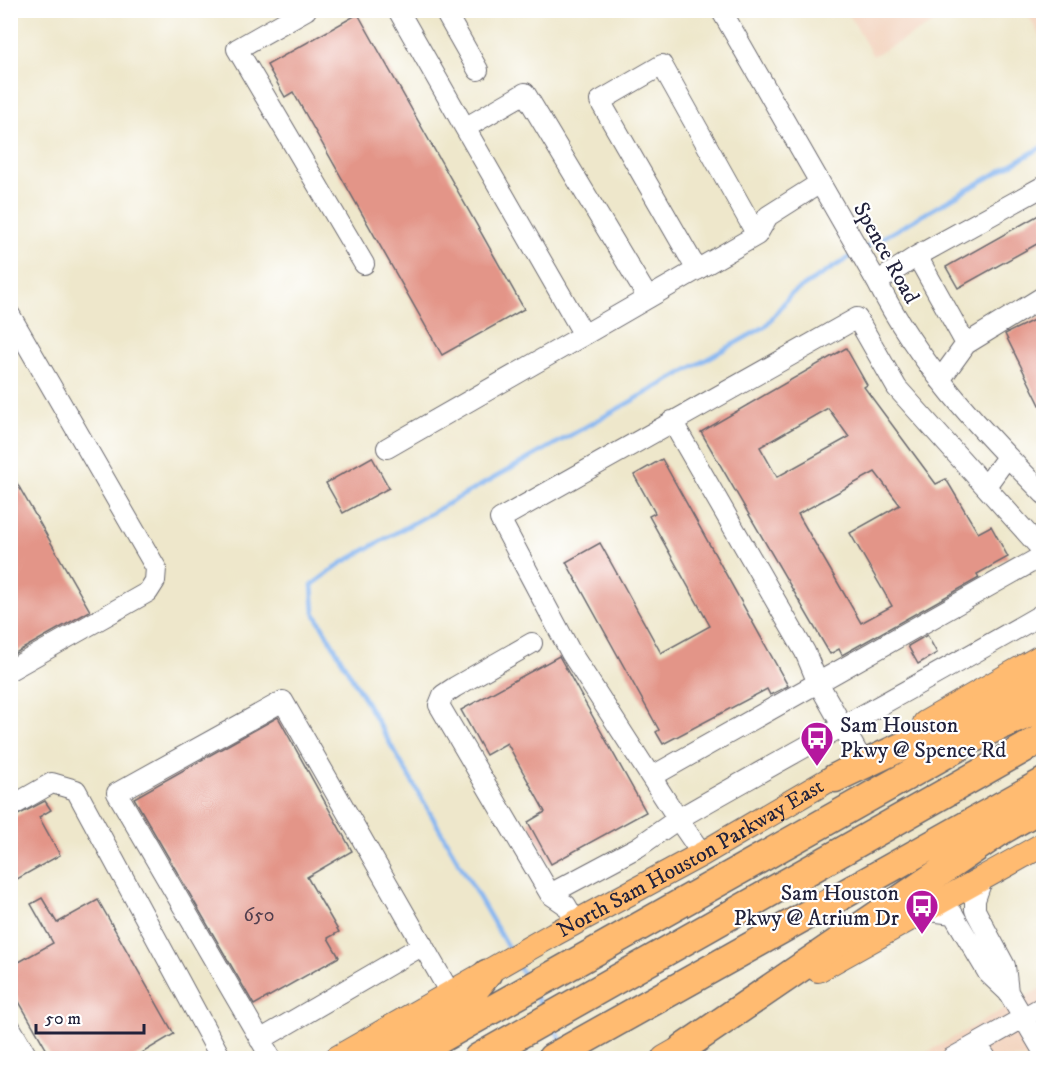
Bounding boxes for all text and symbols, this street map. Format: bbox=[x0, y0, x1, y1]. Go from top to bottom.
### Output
street label: Spence Road bbox=[847, 197, 925, 309]
place label: Sam Houston Pkwy @ Spence Rd bbox=[840, 712, 1006, 764]
bus stop icon: Sam Houston Pkwy @ Spence Rd bbox=[799, 720, 835, 767]
street label: North Sam Houston Parkway East bbox=[552, 772, 828, 943]
place label: Sam Houston Pkwy @ Atrium Dr bbox=[733, 880, 900, 932]
bus stop icon: Sam Houston Pkwy @ Atrium Dr bbox=[904, 888, 940, 935]
house number: 650 bbox=[243, 903, 275, 928]
scale bar bbox=[36, 997, 144, 1035]
text: 50 m bbox=[45, 1008, 81, 1030]

